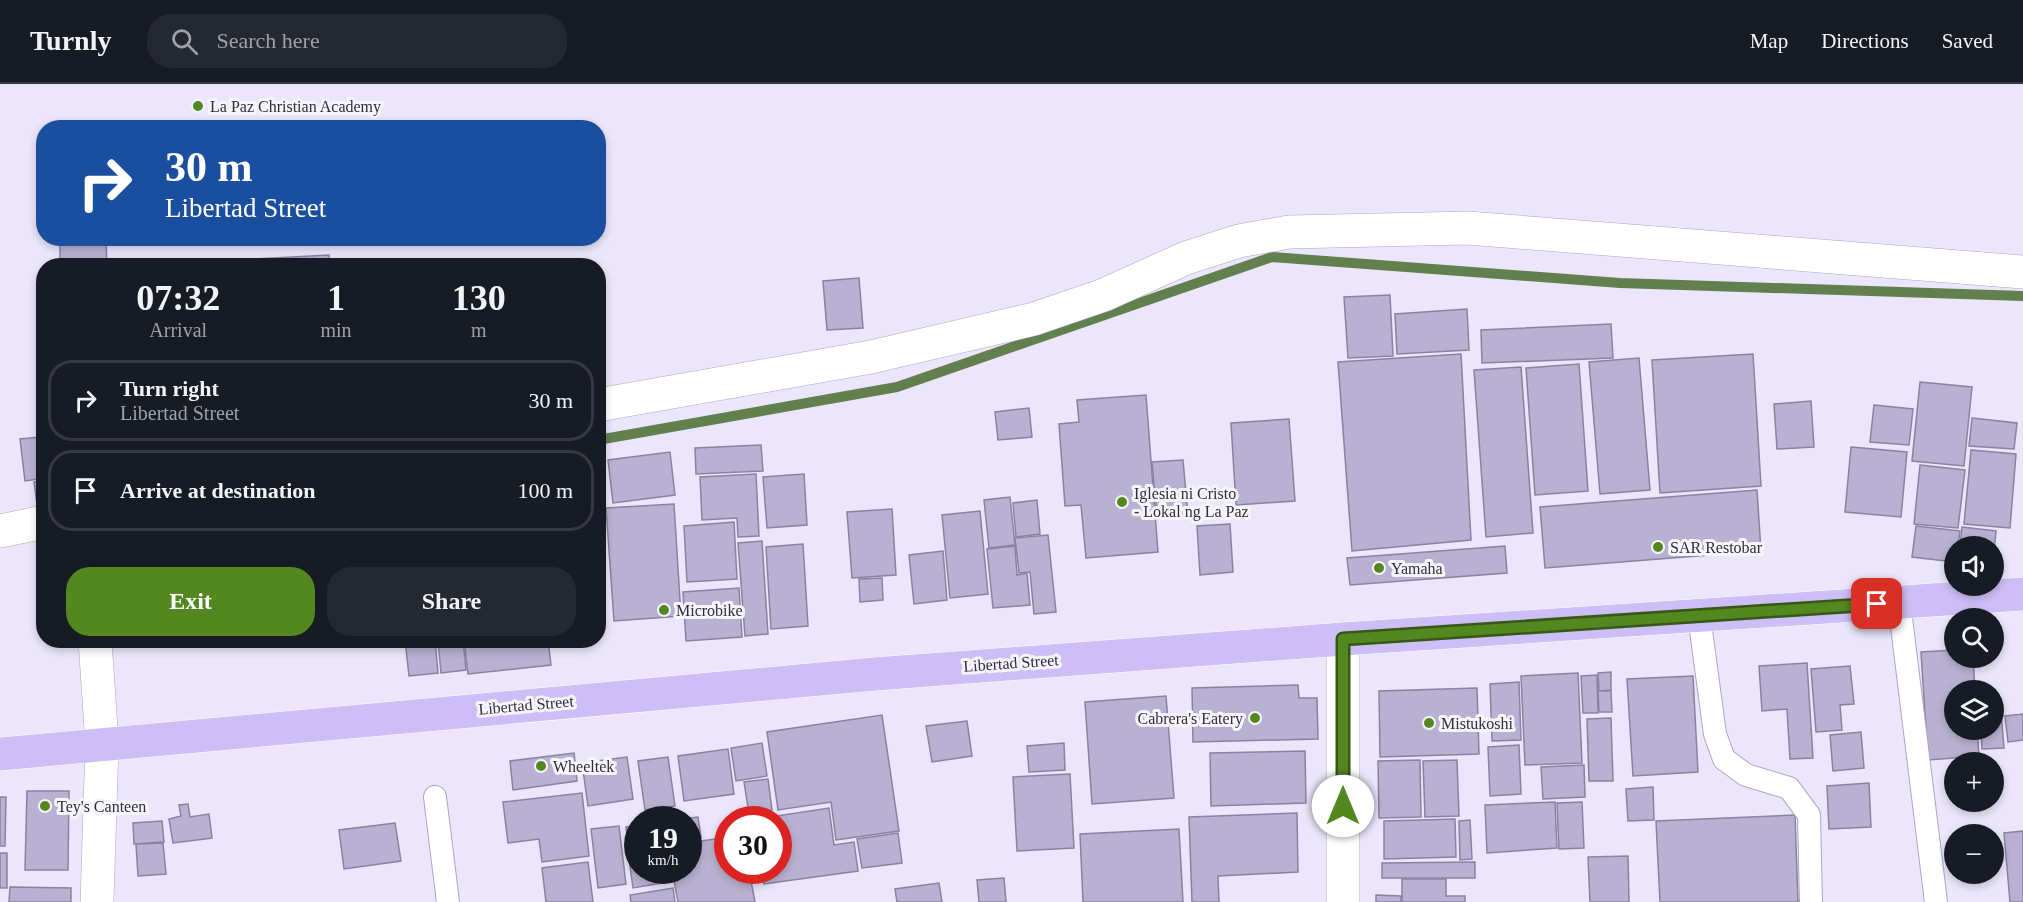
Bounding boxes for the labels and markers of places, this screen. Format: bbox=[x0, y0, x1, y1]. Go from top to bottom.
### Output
place label: La Paz Christian Academy bbox=[210, 98, 381, 116]
marker: La Paz Christian Academy bbox=[191, 99, 205, 113]
place label: Iglesia ni Cristo - Lokal ng La Paz bbox=[1134, 485, 1249, 521]
marker: Iglesia ni Cristo - Lokal ng La Paz bbox=[1115, 495, 1129, 509]
place label: SAR Restobar bbox=[1670, 539, 1763, 556]
marker: SAR Restobar bbox=[1651, 540, 1665, 554]
place label: Yamaha bbox=[1391, 560, 1443, 577]
marker: Yamaha bbox=[1372, 561, 1386, 575]
pin bbox=[1851, 578, 1902, 629]
place label: Microbike bbox=[676, 602, 743, 619]
marker: Microbike bbox=[657, 603, 671, 617]
place label: Cabrera's Eatery bbox=[1138, 710, 1243, 728]
marker: Cabrera's Eatery bbox=[1248, 711, 1262, 725]
place label: Mistukoshi bbox=[1441, 715, 1514, 732]
marker: Mistukoshi bbox=[1422, 716, 1436, 730]
place label: Wheeltek bbox=[553, 758, 614, 775]
marker: Wheeltek bbox=[534, 759, 548, 773]
place label: Tey's Canteen bbox=[57, 798, 146, 816]
marker: Tey's Canteen bbox=[38, 799, 52, 813]

